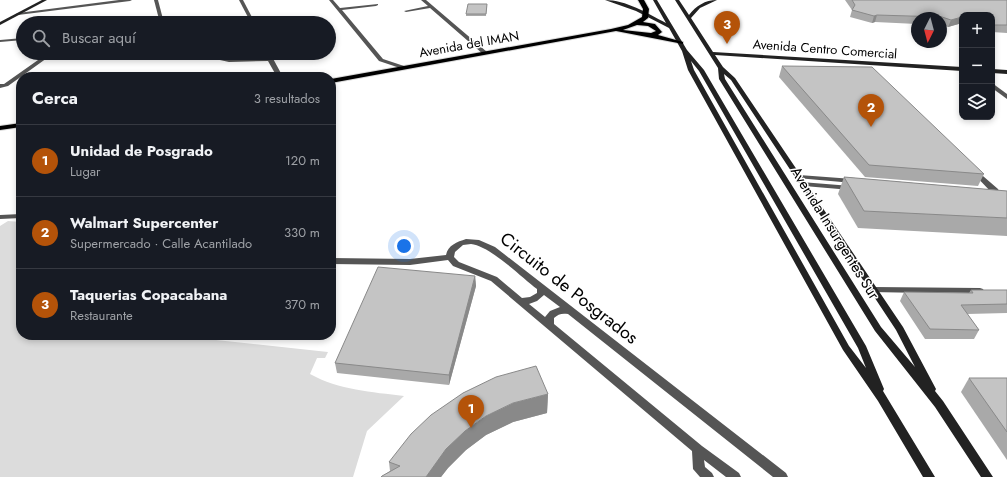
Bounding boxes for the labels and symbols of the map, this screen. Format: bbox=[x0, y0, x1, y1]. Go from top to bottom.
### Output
pin: 3 bbox=[714, 11, 740, 44]
north arrow bbox=[911, 12, 947, 48]
street label: Avenida del IMAN bbox=[417, 26, 521, 62]
street label: Avenida Centro Comercial bbox=[752, 34, 898, 64]
pin: 2 bbox=[858, 94, 884, 127]
street label: Avenida Insurgentes Sur bbox=[785, 162, 885, 304]
street label: Circuito de Posgrados bbox=[494, 226, 644, 350]
your location bbox=[394, 236, 414, 256]
pin: 1 bbox=[458, 395, 484, 428]

